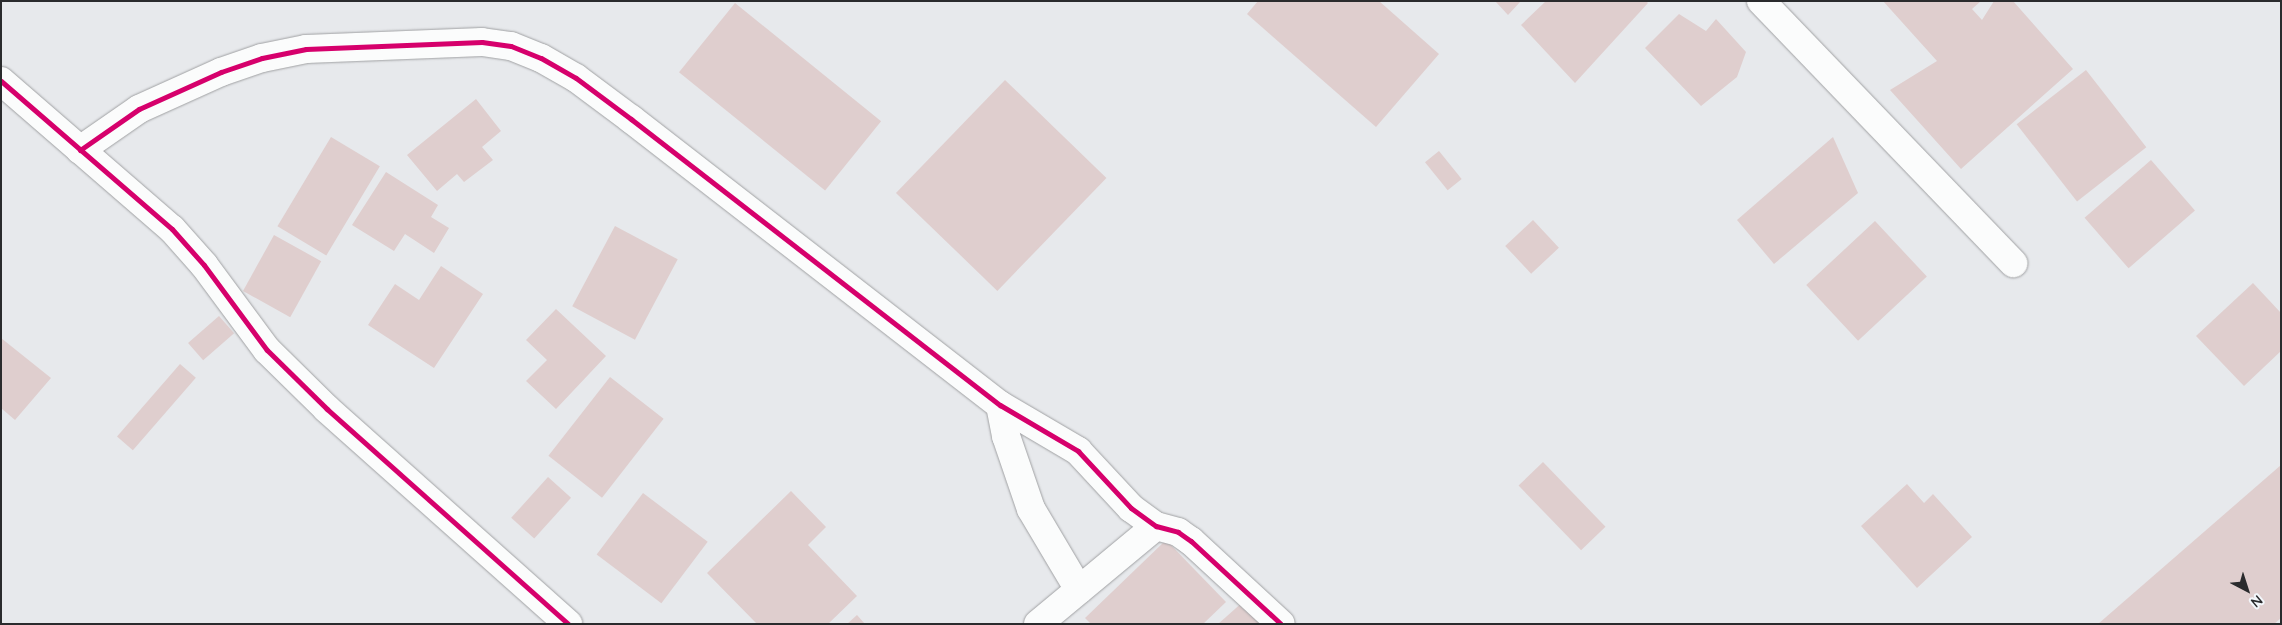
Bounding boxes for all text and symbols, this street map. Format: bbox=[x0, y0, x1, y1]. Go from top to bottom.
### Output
north arrow bbox=[2222, 565, 2272, 615]
text: N bbox=[2247, 591, 2266, 612]

